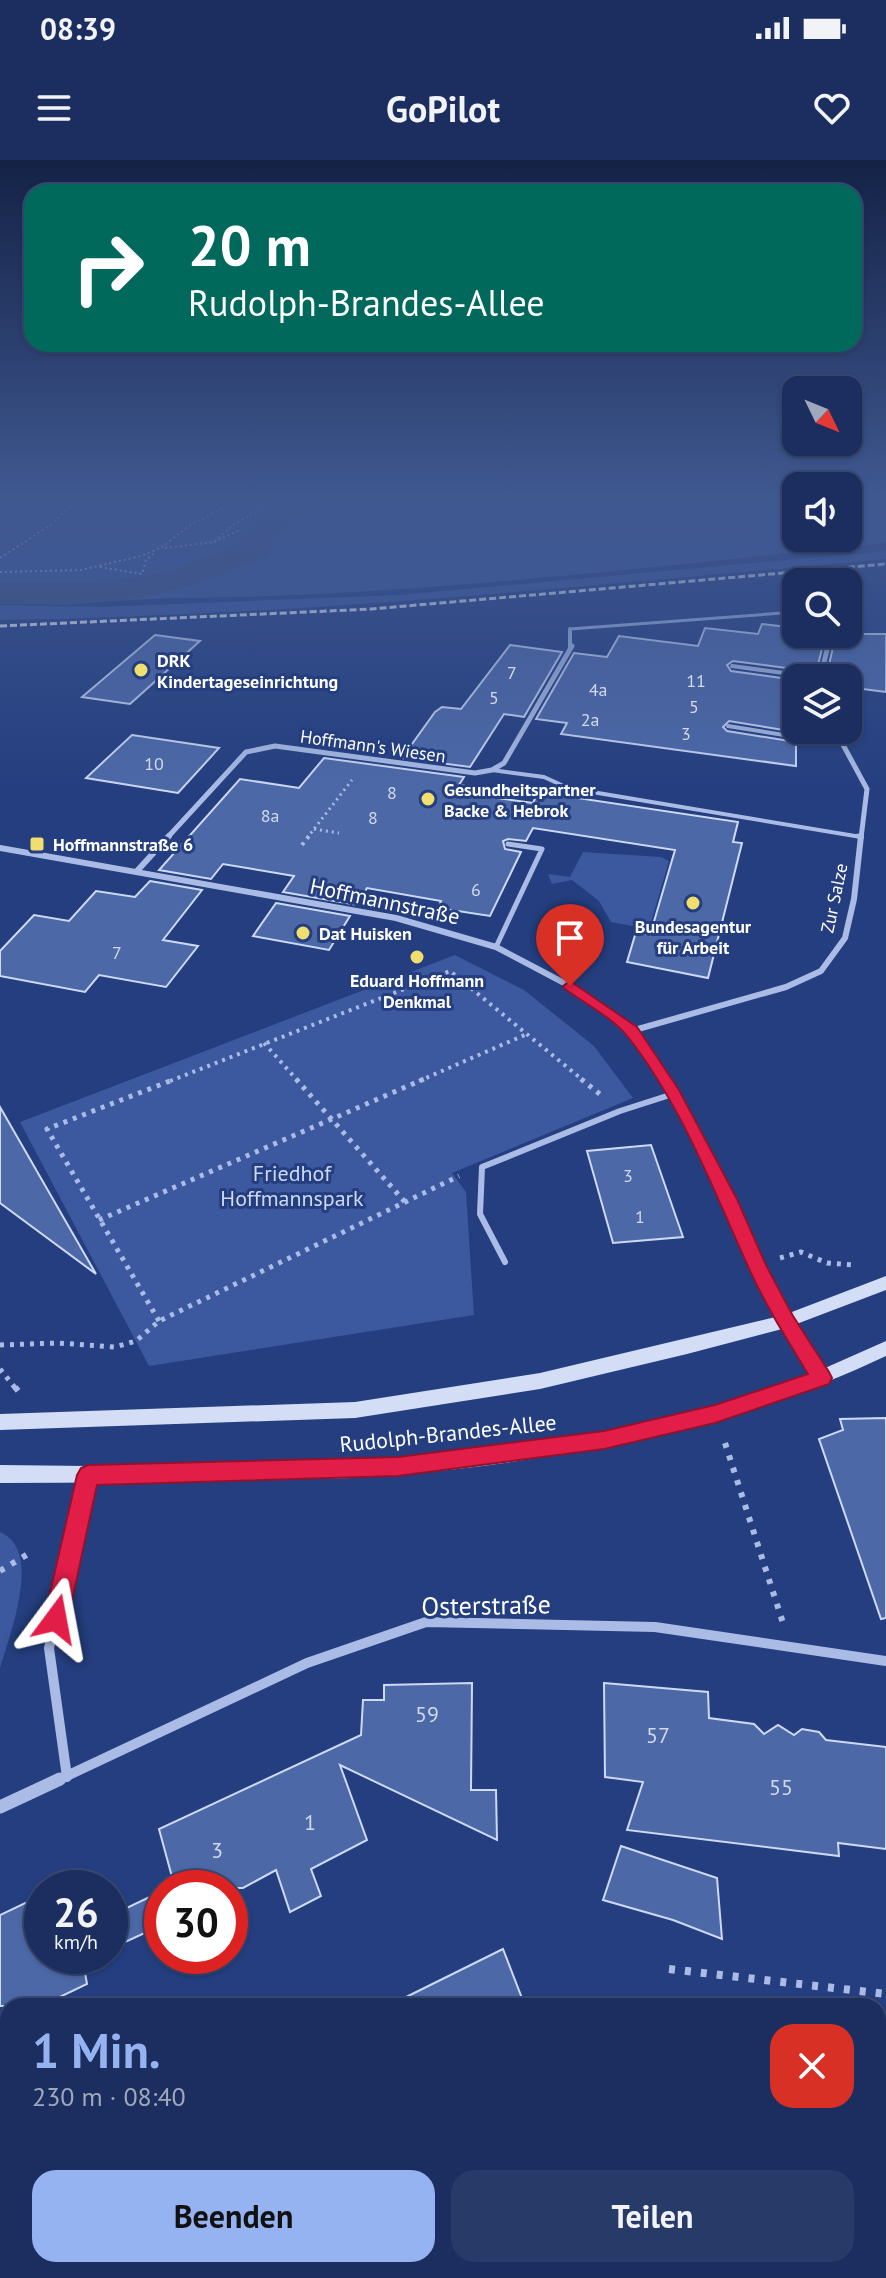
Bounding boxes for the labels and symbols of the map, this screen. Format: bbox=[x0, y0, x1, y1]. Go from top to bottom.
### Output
north arrow bbox=[782, 376, 862, 456]
place label: DRK Kindertageseinrichtung bbox=[157, 649, 338, 693]
marker: DRK Kindertageseinrichtung bbox=[132, 661, 150, 679]
house number: 7 bbox=[507, 661, 517, 684]
house number: 11 bbox=[686, 669, 706, 692]
house number: 4a bbox=[589, 678, 607, 701]
house number: 5 bbox=[489, 686, 499, 709]
house number: 5 bbox=[689, 695, 699, 718]
house number: 2a bbox=[581, 708, 599, 731]
house number: 3 bbox=[681, 722, 691, 745]
street label: Hoffmann's Wiesen bbox=[299, 724, 447, 768]
house number: 10 bbox=[144, 752, 164, 775]
place label: Gesundheitspartner Backe & Hebrok bbox=[444, 778, 596, 822]
house number: 8 bbox=[387, 781, 397, 804]
marker: Gesundheitspartner Backe & Hebrok bbox=[419, 790, 437, 808]
house number: 8a bbox=[261, 804, 279, 827]
house number: 8 bbox=[368, 806, 378, 829]
place label: Hoffmannstraße 6 bbox=[53, 833, 193, 856]
marker: Hoffmannstraße 6 bbox=[28, 835, 46, 853]
street label: Zur Salze bbox=[815, 861, 853, 935]
street label: Hoffmannstraße bbox=[307, 871, 463, 931]
house number: 6 bbox=[471, 878, 481, 901]
marker: Bundesagentur für Arbeit bbox=[684, 894, 702, 912]
pin bbox=[536, 904, 604, 986]
place label: Bundesagentur für Arbeit bbox=[635, 915, 752, 959]
place label: Dat Huisken bbox=[319, 922, 412, 945]
marker: Dat Huisken bbox=[294, 924, 312, 942]
house number: 7 bbox=[112, 941, 122, 964]
marker: Eduard Hoffmann Denkmal bbox=[408, 948, 426, 966]
place label: Eduard Hoffmann Denkmal bbox=[350, 969, 484, 1013]
park label: Friedhof Hoffmannspark bbox=[220, 1159, 364, 1212]
house number: 3 bbox=[623, 1164, 633, 1187]
house number: 1 bbox=[635, 1205, 645, 1228]
street label: Rudolph-Brandes-Allee bbox=[338, 1408, 558, 1458]
position arrow bbox=[14, 1577, 98, 1661]
street label: Osterstraße bbox=[421, 1587, 551, 1623]
house number: 59 bbox=[415, 1700, 439, 1728]
house number: 57 bbox=[646, 1721, 670, 1749]
house number: 55 bbox=[769, 1773, 793, 1801]
house number: 1 bbox=[304, 1808, 316, 1836]
house number: 3 bbox=[211, 1836, 223, 1864]
speed limit sign: 30 bbox=[144, 1870, 248, 1974]

